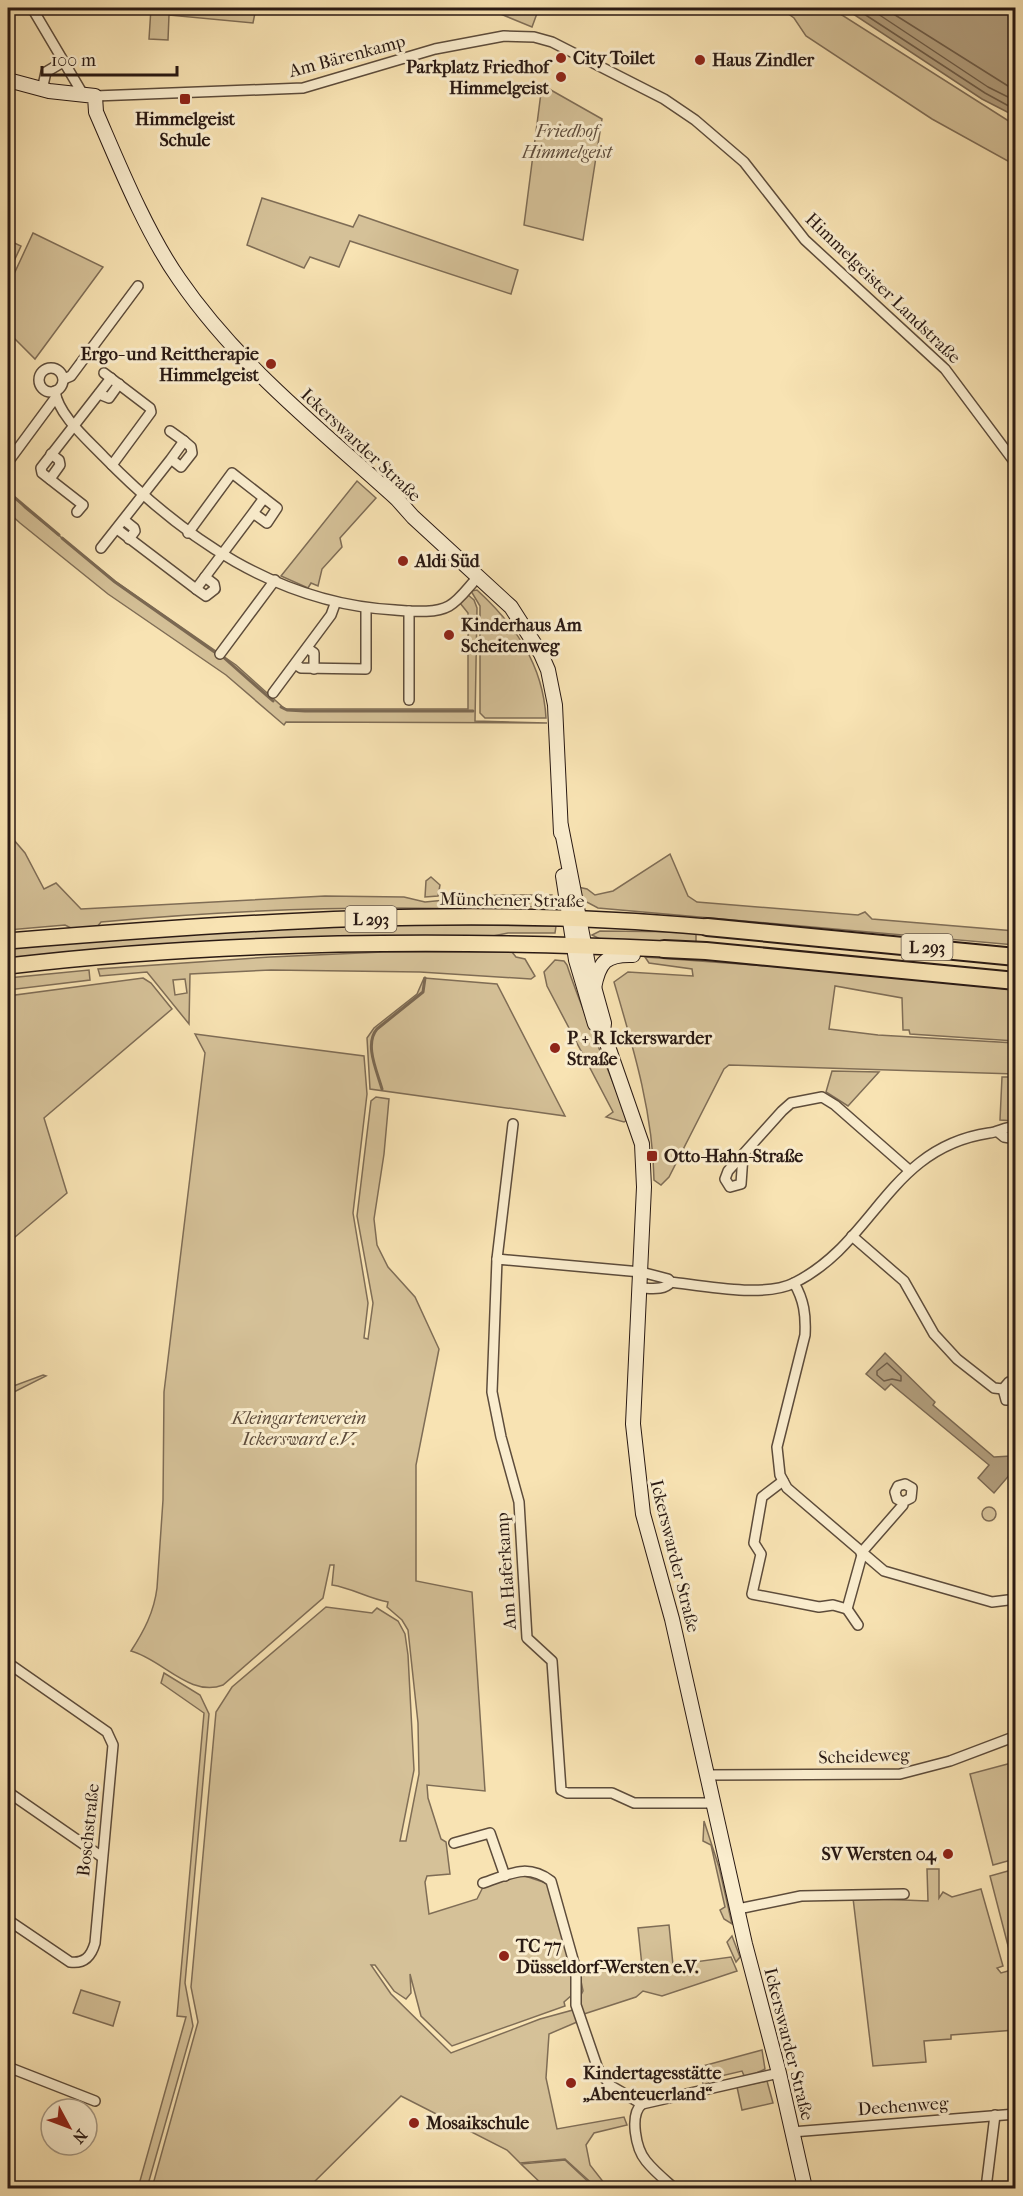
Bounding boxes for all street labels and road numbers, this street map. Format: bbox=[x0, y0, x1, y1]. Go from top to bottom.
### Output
street label: Am Bärenkamp bbox=[286, 31, 408, 82]
street label: Himmelgeister Landstraße bbox=[801, 209, 965, 368]
street label: Ickerswarder Straße bbox=[296, 384, 425, 506]
street label: Münchener Straße bbox=[439, 889, 585, 912]
road number: L 293 bbox=[346, 906, 397, 932]
road number: L 293 bbox=[902, 934, 952, 960]
street label: Ickerswarder Straße bbox=[645, 1478, 704, 1635]
street label: Am Haferkamp bbox=[492, 1511, 521, 1631]
street label: Scheideweg bbox=[818, 1744, 910, 1769]
street label: Boschstraße bbox=[73, 1782, 104, 1878]
street label: Ickerswarder Straße bbox=[759, 1966, 818, 2123]
street label: Dechenweg bbox=[857, 2093, 950, 2120]

